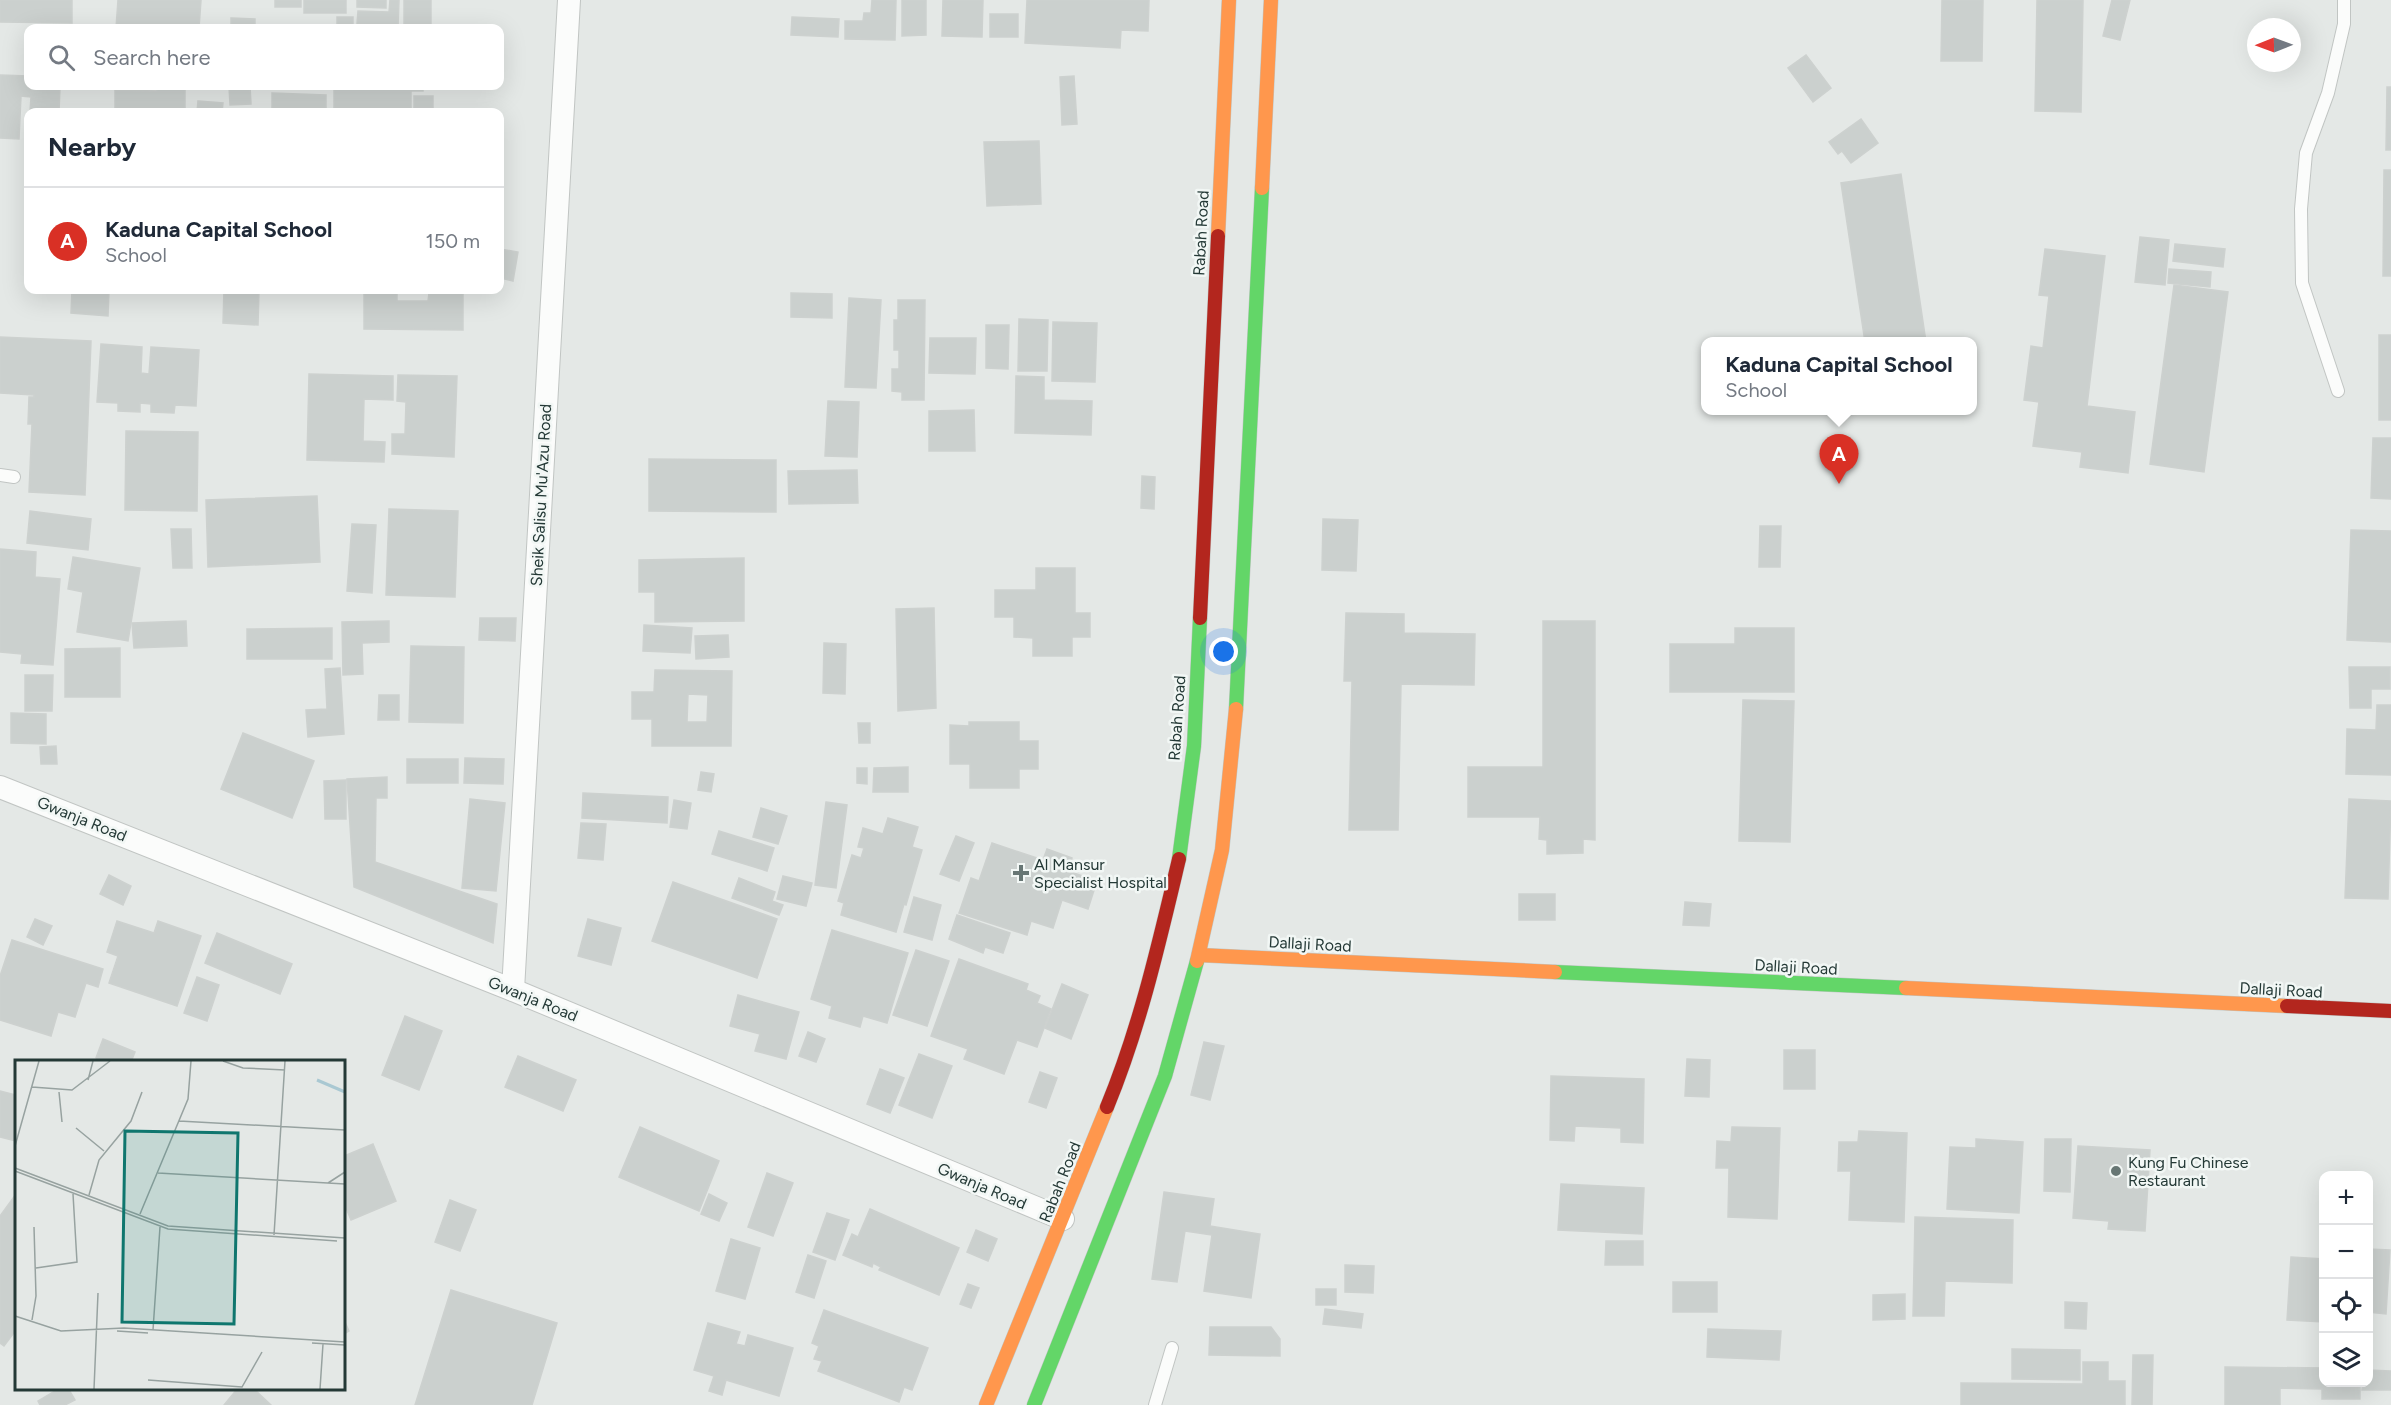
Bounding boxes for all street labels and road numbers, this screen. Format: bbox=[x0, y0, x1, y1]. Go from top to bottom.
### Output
street label: Rabah Road bbox=[1189, 190, 1213, 276]
street label: Sheik Salisu Mu'Azu Road bbox=[527, 403, 555, 587]
street label: Rabah Road bbox=[1165, 675, 1189, 761]
street label: Gwanja Road bbox=[34, 792, 130, 846]
street label: Dallaji Road bbox=[1268, 932, 1352, 956]
street label: Dallaji Road bbox=[1754, 955, 1838, 979]
street label: Gwanja Road bbox=[485, 972, 581, 1026]
street label: Dallaji Road bbox=[2239, 978, 2323, 1002]
street label: Rabah Road bbox=[1035, 1139, 1085, 1225]
street label: Gwanja Road bbox=[935, 1159, 1029, 1213]

